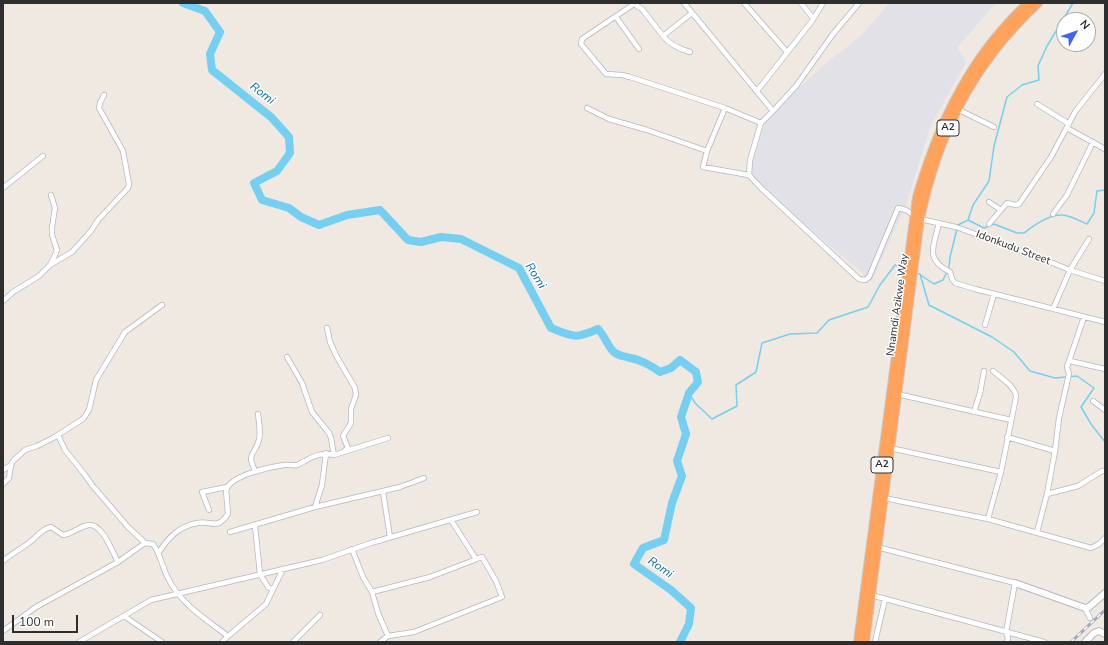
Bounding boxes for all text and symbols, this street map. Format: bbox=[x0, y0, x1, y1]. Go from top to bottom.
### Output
north arrow bbox=[1056, 12, 1096, 52]
text: N bbox=[1076, 17, 1093, 33]
water label: Romi bbox=[247, 80, 277, 108]
road number: A2 bbox=[937, 120, 959, 136]
street label: Idonkudu Street bbox=[974, 228, 1052, 268]
street label: Nnamdi Azikwe Way bbox=[884, 253, 912, 357]
water label: Romi bbox=[522, 260, 548, 292]
road number: A2 bbox=[871, 457, 893, 473]
water label: Romi bbox=[645, 554, 675, 582]
scale bar bbox=[14, 607, 80, 633]
text: 100 m bbox=[19, 614, 54, 630]

